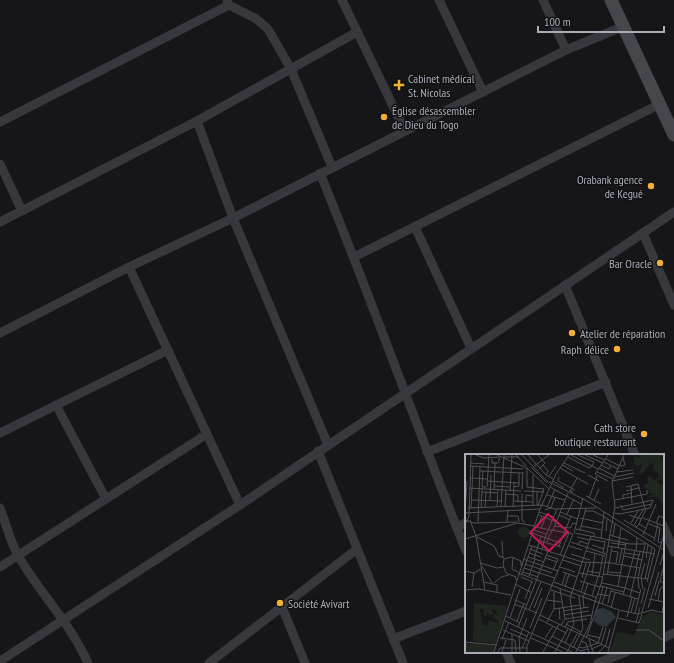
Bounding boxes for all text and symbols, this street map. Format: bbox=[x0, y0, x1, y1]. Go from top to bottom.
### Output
scale bar bbox=[538, 8, 664, 34]
text: 100 m bbox=[544, 14, 571, 29]
place label: Cabinet médical St. Nicolas bbox=[408, 71, 475, 100]
marker: Cabinet médical St. Nicolas bbox=[393, 79, 405, 91]
place label: Église désassembler de Dieu du Togo bbox=[392, 103, 476, 132]
marker: Église désassembler de Dieu du Togo bbox=[379, 112, 389, 122]
place label: Orabank agence de Kegué bbox=[577, 172, 643, 201]
marker: Orabank agence de Kegué bbox=[646, 181, 656, 191]
place label: Bar Oracle bbox=[609, 256, 652, 271]
marker: Bar Oracle bbox=[655, 258, 665, 268]
place label: Atelier de réparation bbox=[580, 326, 665, 341]
marker: Atelier de réparation bbox=[567, 328, 577, 338]
place label: Raph délice bbox=[561, 342, 609, 357]
marker: Raph délice bbox=[612, 344, 622, 354]
place label: Cath store boutique restaurant bbox=[554, 420, 637, 449]
marker: Cath store boutique restaurant bbox=[639, 429, 649, 439]
inset map bbox=[465, 454, 664, 653]
place label: Société Avivart bbox=[288, 596, 350, 611]
marker: Société Avivart bbox=[275, 598, 285, 608]

